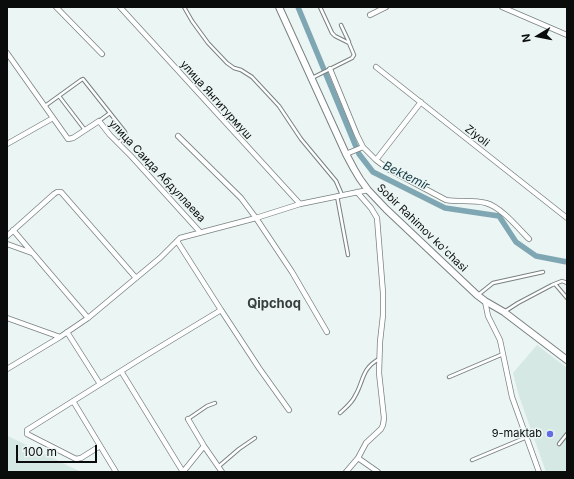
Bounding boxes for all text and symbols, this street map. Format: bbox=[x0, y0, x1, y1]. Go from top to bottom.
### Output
north arrow bbox=[518, 16, 558, 56]
text: N bbox=[519, 33, 534, 43]
street label: улица Янгитурмуш bbox=[177, 58, 255, 142]
street label: улица Саида Абдуллаева bbox=[106, 117, 208, 225]
street label: Ziyoli bbox=[462, 122, 492, 150]
water label: Bektemir bbox=[380, 159, 432, 193]
street label: Sobir Rahimov ko'chasi bbox=[374, 181, 470, 275]
district label: Qipchoq bbox=[247, 296, 301, 312]
place label: 9-maktab bbox=[492, 427, 542, 441]
marker: 9-maktab bbox=[545, 429, 555, 439]
scale bar bbox=[18, 437, 99, 463]
text: 100 m bbox=[23, 444, 57, 459]

